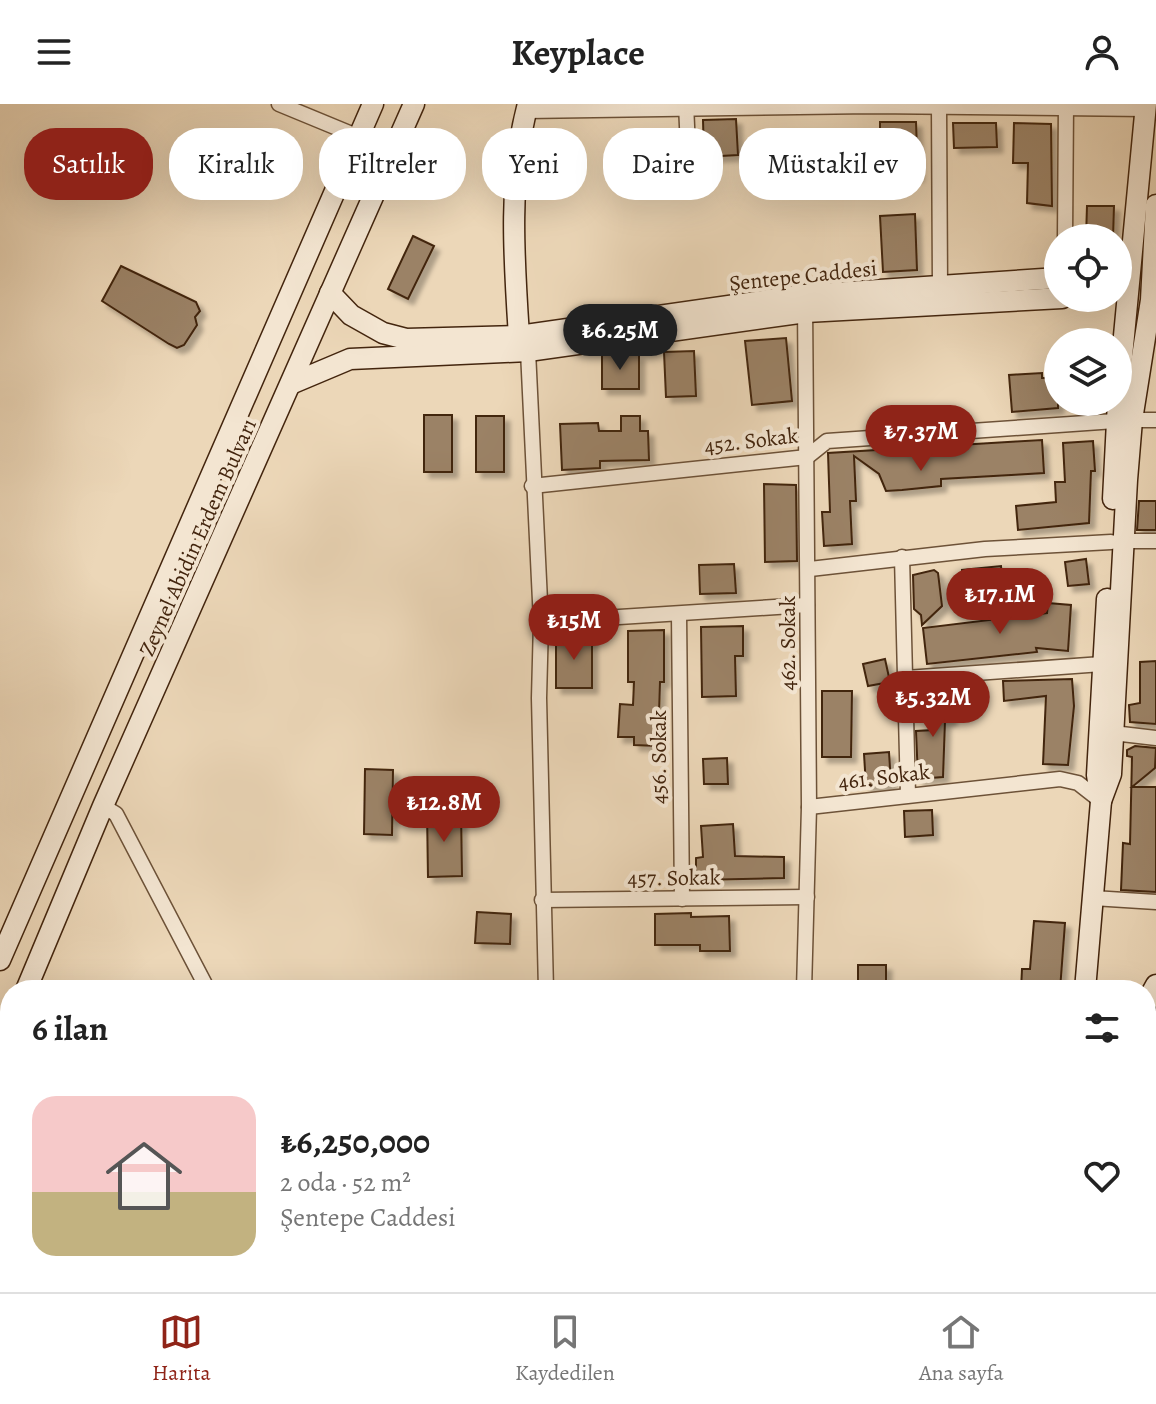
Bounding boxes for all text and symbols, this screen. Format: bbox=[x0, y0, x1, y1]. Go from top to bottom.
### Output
text: Keyplace bbox=[511, 28, 645, 77]
icon: menu bbox=[32, 30, 76, 74]
icon: person bbox=[1080, 30, 1124, 74]
chip: Satılık bbox=[24, 128, 153, 200]
chip: Kiralık bbox=[169, 128, 303, 200]
chip: Filtreler bbox=[319, 128, 466, 200]
chip: Yeni bbox=[482, 128, 587, 200]
chip: Daire bbox=[603, 128, 723, 200]
chip: Müstakil ev bbox=[739, 128, 926, 200]
map controls bbox=[1044, 224, 1132, 416]
button: locate bbox=[1044, 224, 1132, 312]
street label: Şentepe Caddesi bbox=[728, 253, 879, 299]
pin: ₺6.25M bbox=[555, 304, 685, 372]
text: ₺6.25M bbox=[581, 312, 659, 347]
button: layers bbox=[1044, 328, 1132, 416]
pin: ₺7.37M bbox=[856, 405, 986, 473]
text: ₺7.37M bbox=[883, 413, 959, 448]
street label: Zeynel Abidin Erdem Bulvarı bbox=[132, 414, 264, 661]
street label: 452. Sokak bbox=[702, 420, 800, 462]
pin: ₺17.1M bbox=[935, 568, 1065, 636]
text: ₺17.1M bbox=[964, 576, 1036, 611]
pin: ₺15M bbox=[527, 594, 621, 662]
street label: 462. Sokak bbox=[773, 595, 803, 691]
text: ₺15M bbox=[547, 602, 601, 637]
pin: ₺5.32M bbox=[868, 671, 998, 739]
text: ₺5.32M bbox=[895, 679, 971, 714]
street label: 456. Sokak bbox=[644, 710, 674, 804]
street label: 461. Sokak bbox=[837, 756, 932, 797]
pin: ₺12.8M bbox=[379, 776, 509, 844]
text: ₺12.8M bbox=[406, 784, 482, 819]
street label: 457. Sokak bbox=[627, 862, 721, 894]
text: 6 ilan bbox=[32, 1005, 108, 1052]
icon: filters bbox=[1080, 1006, 1124, 1050]
text: ₺6,250,000 bbox=[280, 1118, 430, 1165]
icon: home bbox=[96, 1128, 192, 1224]
icon: heart bbox=[1080, 1154, 1124, 1198]
text: 2 oda · 52 m² bbox=[280, 1165, 411, 1200]
text: Şentepe Caddesi bbox=[280, 1200, 456, 1235]
tab: Harita bbox=[152, 1310, 211, 1388]
tab: Kaydedilen bbox=[515, 1310, 615, 1388]
tab: Ana sayfa bbox=[919, 1310, 1004, 1388]

